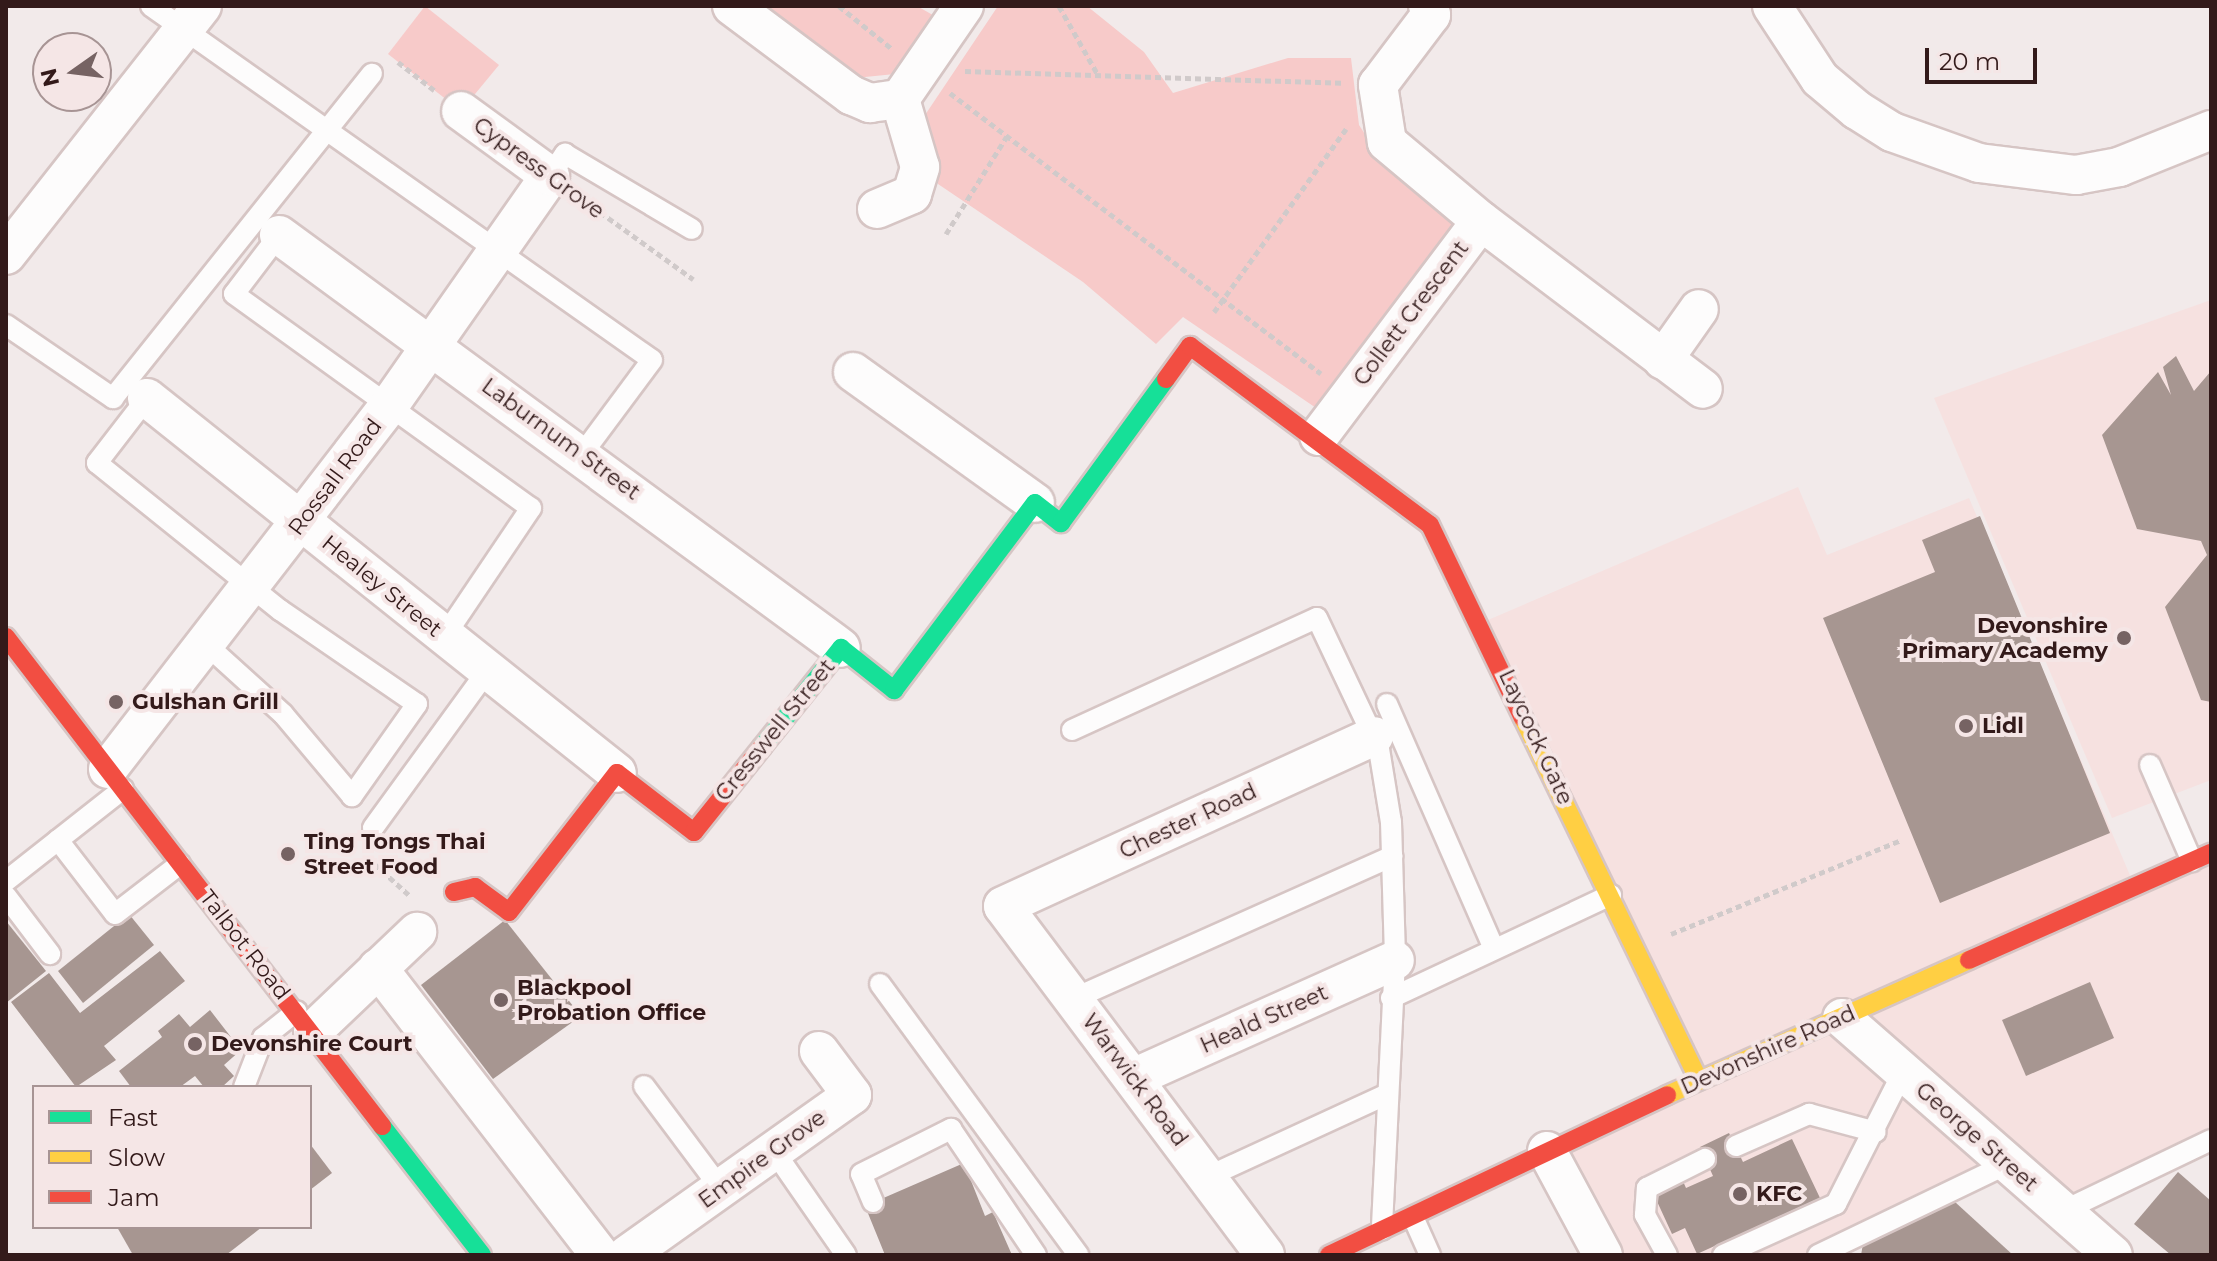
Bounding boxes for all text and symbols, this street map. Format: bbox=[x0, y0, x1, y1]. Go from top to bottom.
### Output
north arrow bbox=[32, 32, 112, 112]
scale bar bbox=[1929, 32, 2041, 82]
text: 20 m bbox=[1939, 47, 2000, 76]
text: N bbox=[35, 66, 65, 89]
street label: Cypress Grove bbox=[468, 112, 610, 224]
street label: Collett Crescent bbox=[1348, 235, 1474, 391]
street label: Laburnum Street bbox=[477, 373, 645, 505]
street label: Rossall Road bbox=[283, 413, 387, 541]
street label: Healey Street bbox=[317, 529, 447, 643]
place label: Devonshire Primary Academy bbox=[1902, 612, 2108, 664]
marker: Devonshire Primary Academy bbox=[2115, 629, 2133, 647]
street label: Cresswell Street bbox=[710, 654, 840, 806]
street label: Laycock Gate bbox=[1493, 665, 1579, 809]
place label: Gulshan Grill bbox=[132, 689, 279, 715]
marker: Gulshan Grill bbox=[107, 693, 125, 711]
place label: Lidl bbox=[1982, 713, 2024, 739]
marker: Lidl bbox=[1957, 717, 1975, 735]
street label: Chester Road bbox=[1115, 778, 1261, 864]
place label: Ting Tongs Thai Street Food bbox=[304, 828, 486, 880]
marker: Ting Tongs Thai Street Food bbox=[279, 845, 297, 863]
street label: Talbot Road bbox=[194, 885, 296, 1005]
place label: Blackpool Probation Office bbox=[517, 974, 706, 1026]
street label: Heald Street bbox=[1196, 979, 1332, 1059]
marker: Blackpool Probation Office bbox=[492, 991, 510, 1009]
street label: Devonshire Road bbox=[1677, 1000, 1859, 1100]
street label: Warwick Road bbox=[1077, 1008, 1193, 1152]
place label: Devonshire Court bbox=[211, 1031, 413, 1057]
marker: Devonshire Court bbox=[186, 1035, 204, 1053]
street label: George Street bbox=[1911, 1077, 2043, 1197]
legend bbox=[32, 1085, 312, 1229]
text: Fast bbox=[108, 1103, 158, 1132]
street label: Empire Grove bbox=[693, 1104, 831, 1214]
text: Slow bbox=[108, 1143, 165, 1172]
place label: KFC bbox=[1756, 1181, 1802, 1207]
text: Jam bbox=[108, 1183, 160, 1212]
marker: KFC bbox=[1731, 1185, 1749, 1203]

